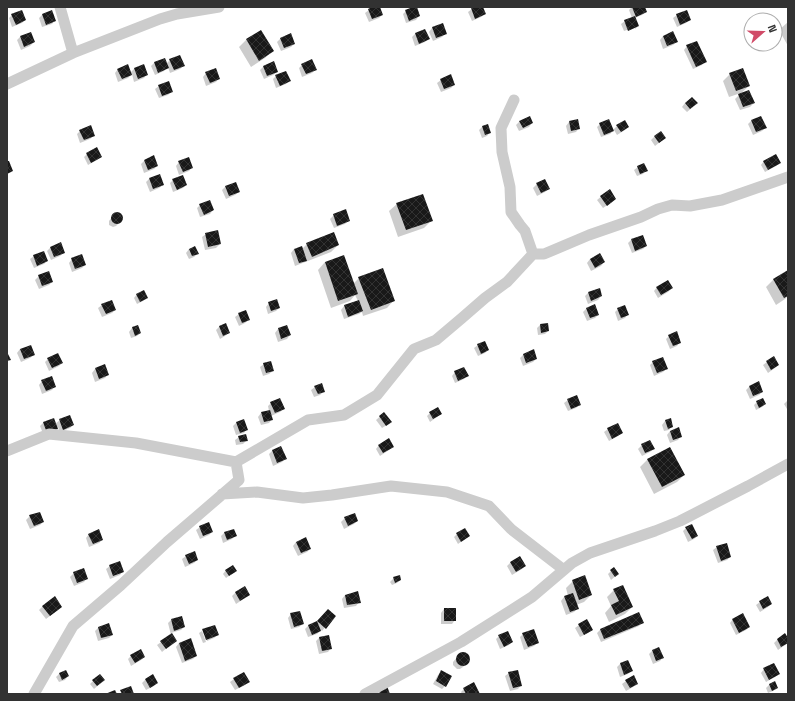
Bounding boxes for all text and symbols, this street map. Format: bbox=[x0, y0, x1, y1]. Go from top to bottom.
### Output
north arrow bbox=[743, 12, 783, 52]
text: N bbox=[765, 23, 780, 34]

